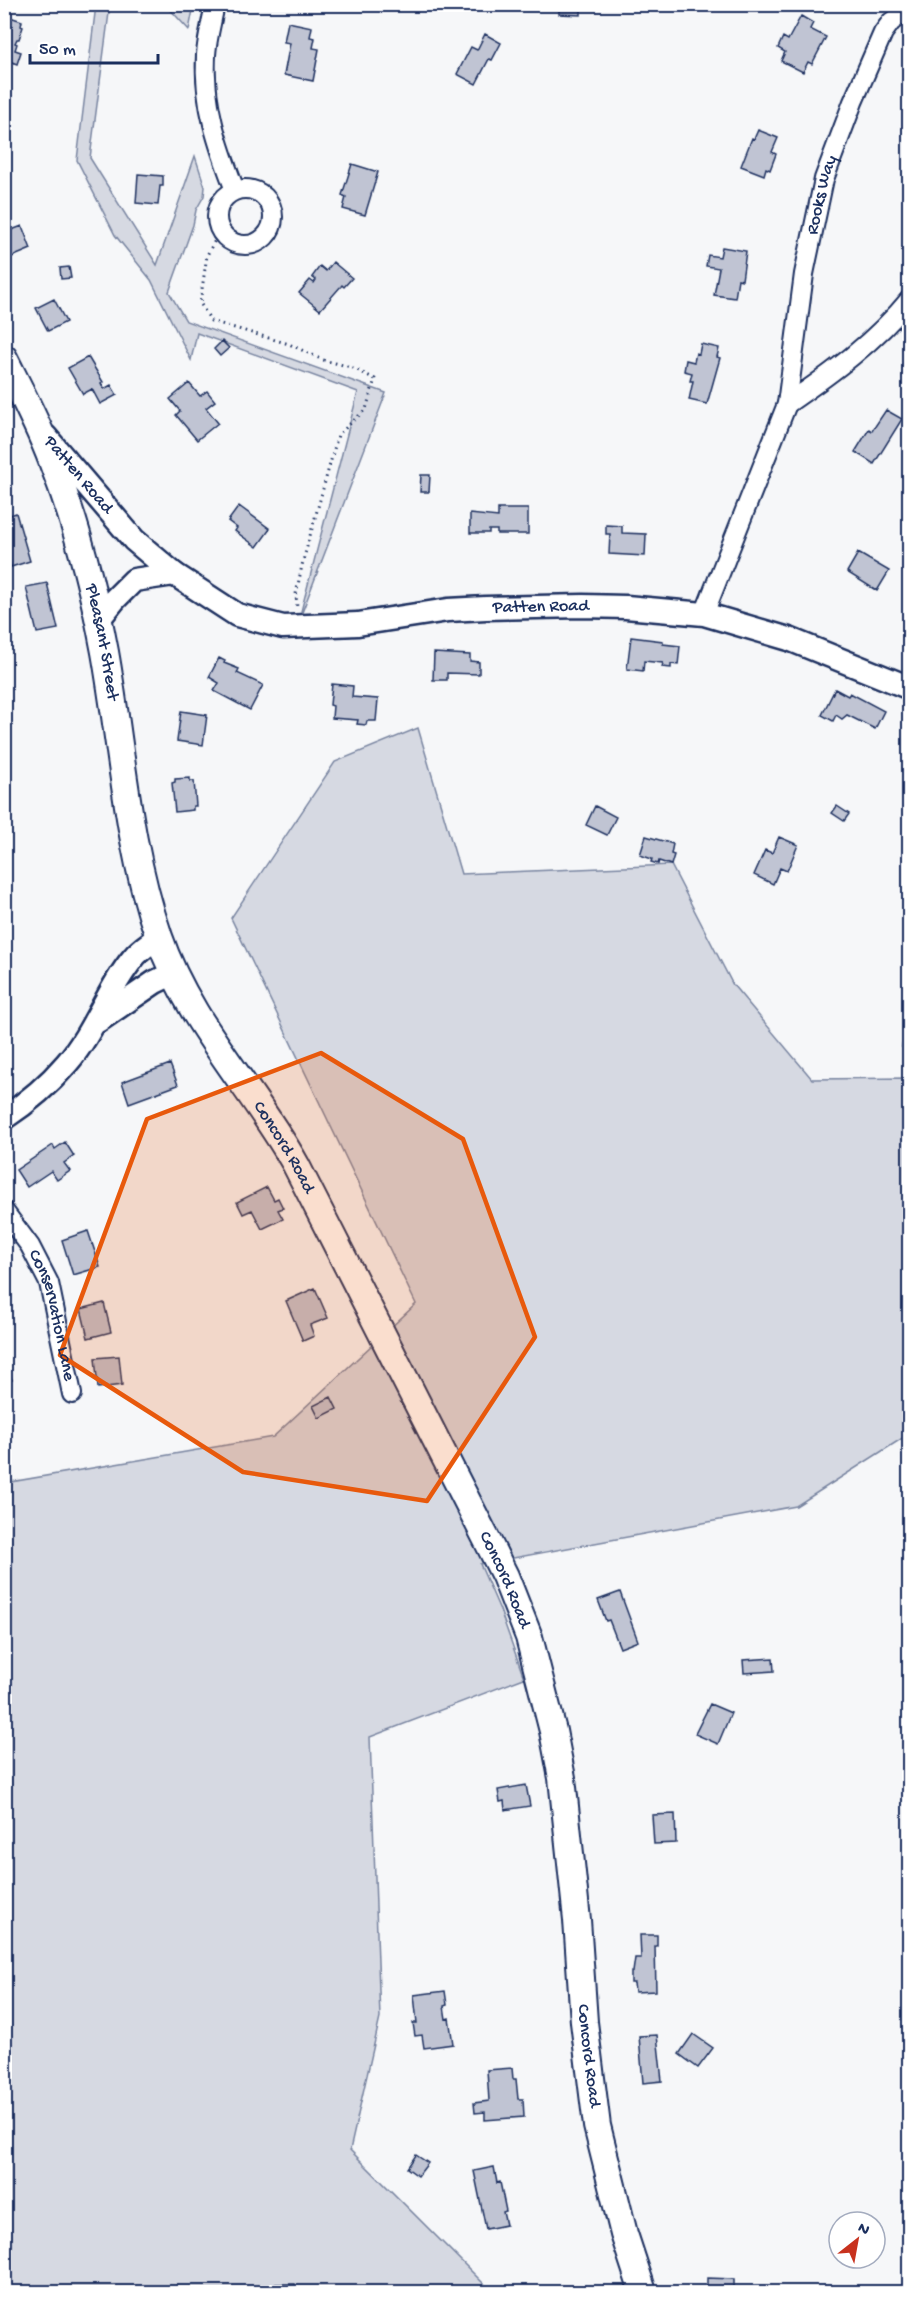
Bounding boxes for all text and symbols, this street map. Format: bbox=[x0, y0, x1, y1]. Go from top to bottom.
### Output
scale bar bbox=[30, 27, 158, 65]
text: 50 m bbox=[39, 40, 76, 61]
street label: Rooks Way bbox=[802, 152, 843, 237]
street label: Patten Road bbox=[39, 431, 119, 519]
street label: Pleasant Street bbox=[80, 581, 123, 703]
street label: Patten Road bbox=[491, 595, 590, 618]
street label: Concord Road bbox=[248, 1097, 320, 1198]
street label: Conservation Lane bbox=[23, 1246, 80, 1383]
street label: Concord Road bbox=[474, 1528, 536, 1633]
street label: Concord Road bbox=[572, 2004, 605, 2110]
north arrow bbox=[827, 2210, 887, 2270]
text: N bbox=[854, 2219, 873, 2241]

